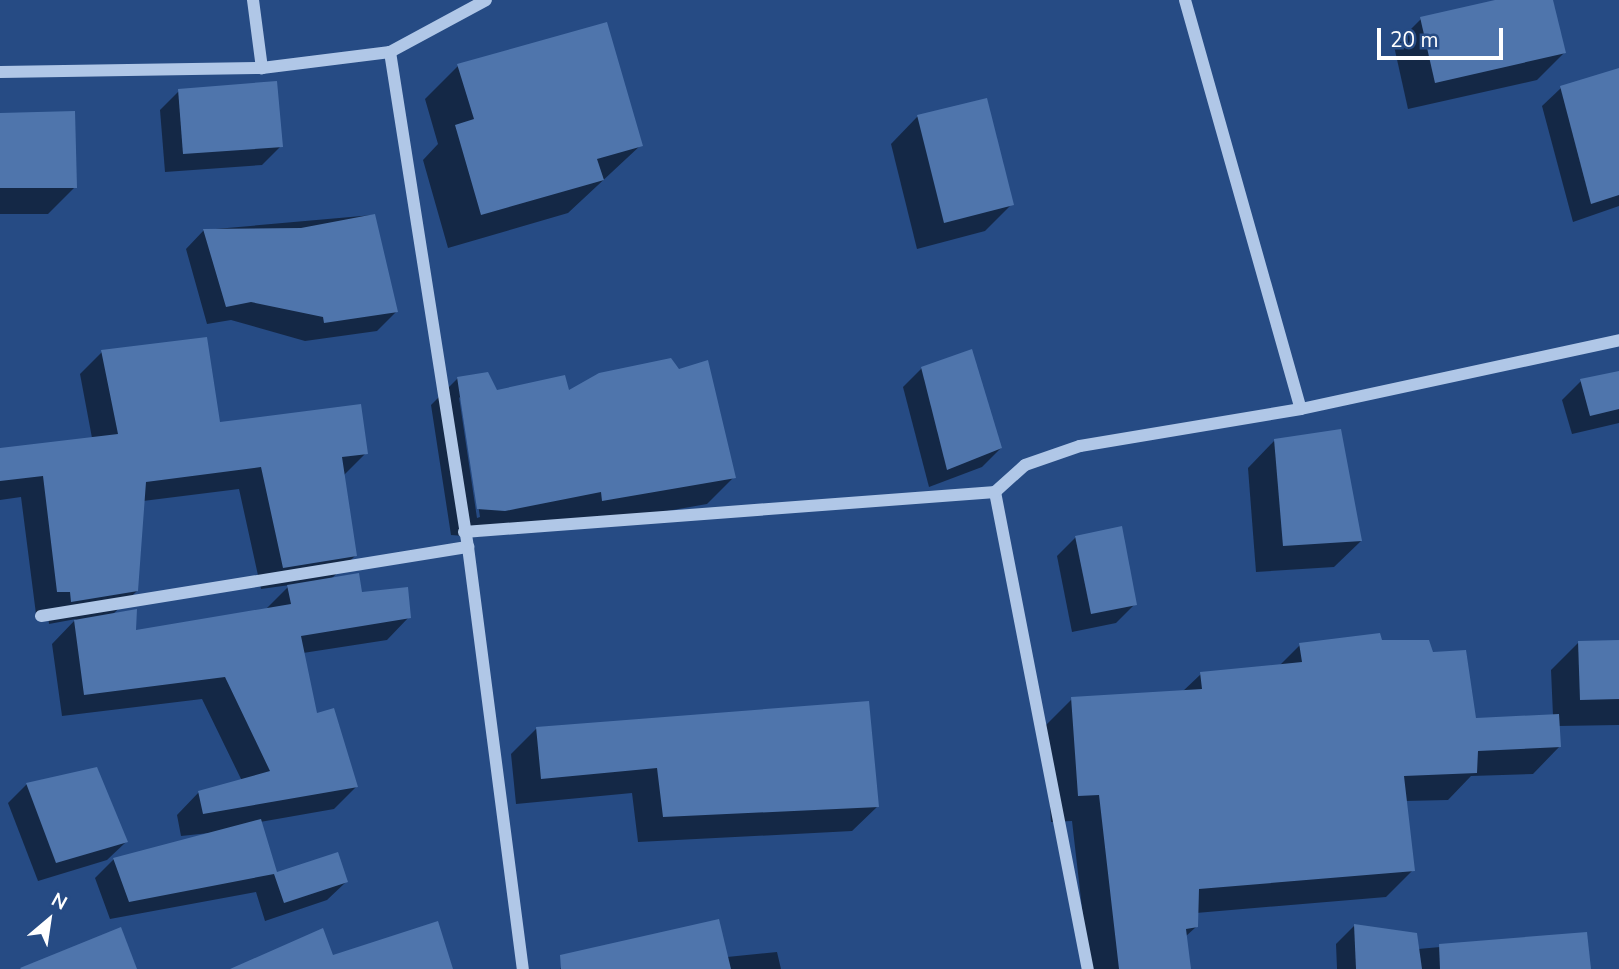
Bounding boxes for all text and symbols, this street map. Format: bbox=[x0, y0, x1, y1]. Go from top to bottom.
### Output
scale bar bbox=[1381, 14, 1507, 58]
text: 20 m bbox=[1390, 26, 1439, 54]
north arrow bbox=[14, 885, 84, 955]
text: N bbox=[47, 887, 72, 916]

